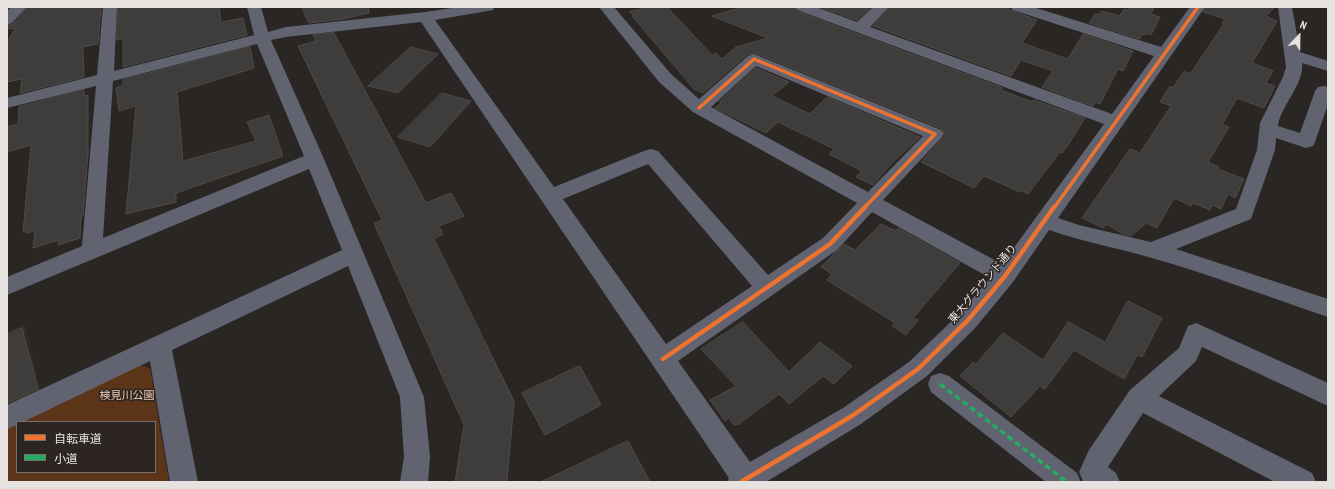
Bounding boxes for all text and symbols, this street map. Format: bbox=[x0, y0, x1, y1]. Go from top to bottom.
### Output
north arrow bbox=[1279, 16, 1319, 56]
text: N bbox=[1298, 17, 1309, 32]
street label: 東大グラウンド通り bbox=[946, 242, 1020, 326]
park label: 検見川公園 bbox=[100, 389, 154, 403]
legend bbox=[16, 421, 156, 473]
text: 自転車道 bbox=[54, 431, 102, 446]
text: 小道 bbox=[54, 451, 78, 466]

